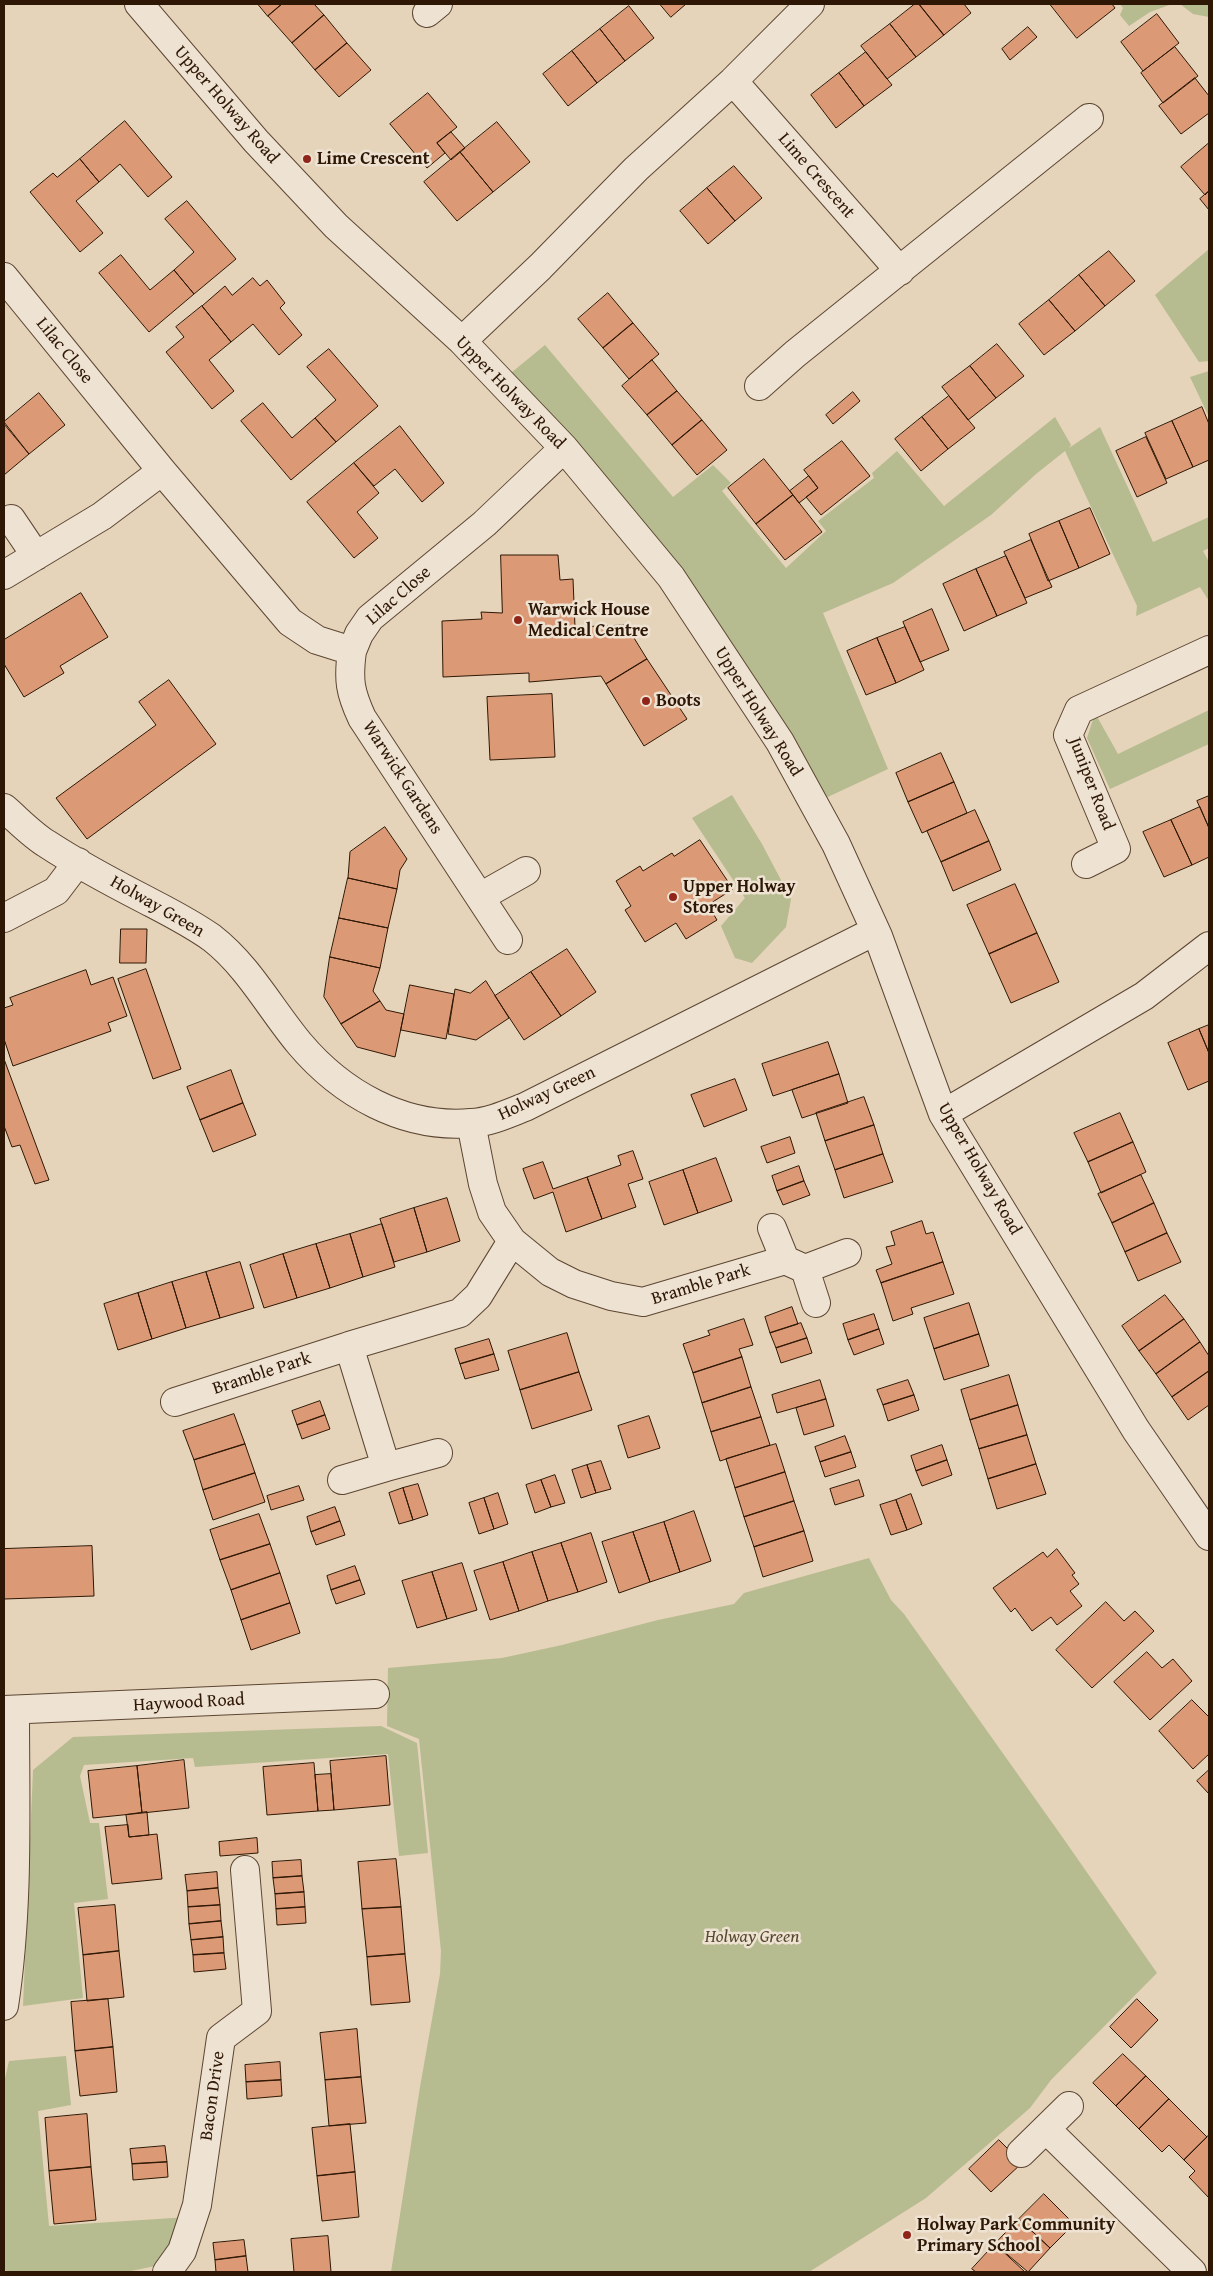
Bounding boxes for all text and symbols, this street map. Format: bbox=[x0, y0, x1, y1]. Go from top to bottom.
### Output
street label: Upper Holway Road bbox=[169, 42, 283, 168]
street label: Lime Crescent bbox=[773, 129, 859, 223]
place label: Lime Crescent bbox=[317, 148, 430, 170]
marker: Lime Crescent bbox=[301, 153, 313, 165]
street label: Lilac Close bbox=[31, 314, 97, 388]
street label: Upper Holway Road bbox=[451, 332, 569, 454]
street label: Lilac Close bbox=[362, 562, 436, 630]
place label: Warwick House Medical Centre bbox=[528, 599, 650, 642]
marker: Warwick House Medical Centre bbox=[512, 614, 524, 626]
street label: Upper Holway Road bbox=[709, 643, 807, 781]
place label: Boots bbox=[656, 690, 701, 712]
marker: Boots bbox=[640, 695, 652, 707]
street label: Warwick Gardens bbox=[357, 717, 447, 839]
street label: Juniper Road bbox=[1063, 734, 1119, 834]
street label: Holway Green bbox=[106, 871, 208, 943]
place label: Upper Holway Stores bbox=[683, 876, 795, 919]
marker: Upper Holway Stores bbox=[667, 891, 679, 903]
street label: Holway Green bbox=[495, 1062, 599, 1126]
street label: Upper Holway Road bbox=[932, 1099, 1026, 1239]
street label: Bramble Park bbox=[649, 1260, 753, 1310]
street label: Bramble Park bbox=[210, 1348, 314, 1400]
street label: Haywood Road bbox=[133, 1689, 245, 1717]
park label: Holway Green bbox=[705, 1926, 799, 1948]
street label: Bacon Drive bbox=[196, 2050, 230, 2142]
place label: Holway Park Community Primary School bbox=[917, 2214, 1115, 2256]
marker: Holway Park Community Primary School bbox=[901, 2229, 913, 2241]

